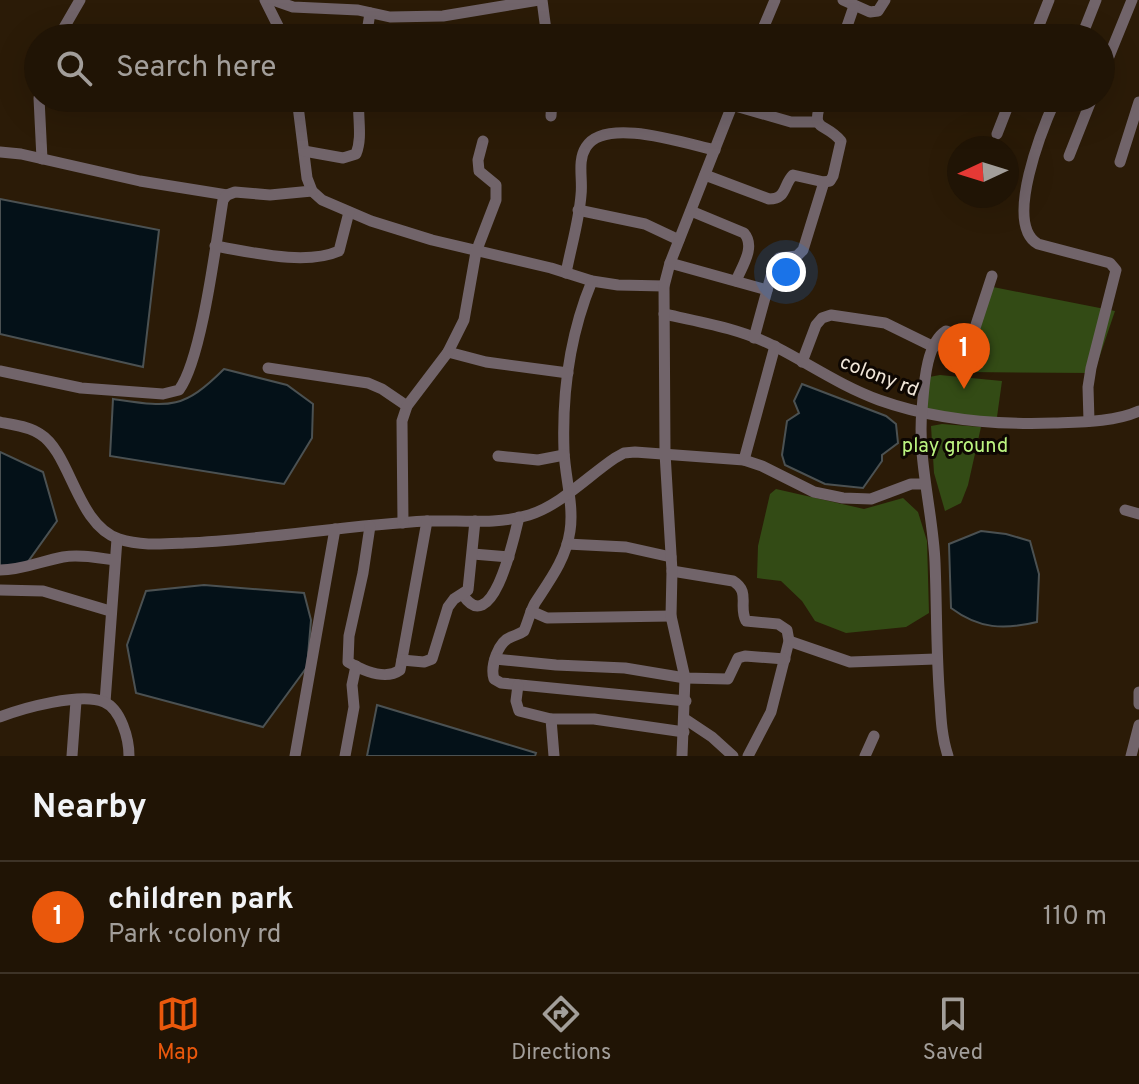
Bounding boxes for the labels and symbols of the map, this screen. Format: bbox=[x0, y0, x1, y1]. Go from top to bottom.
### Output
north arrow bbox=[947, 136, 1019, 208]
your location bbox=[766, 252, 806, 292]
pin: 1 bbox=[938, 323, 990, 389]
street label: colony rd bbox=[836, 350, 922, 404]
park label: play ground bbox=[902, 434, 1008, 460]

